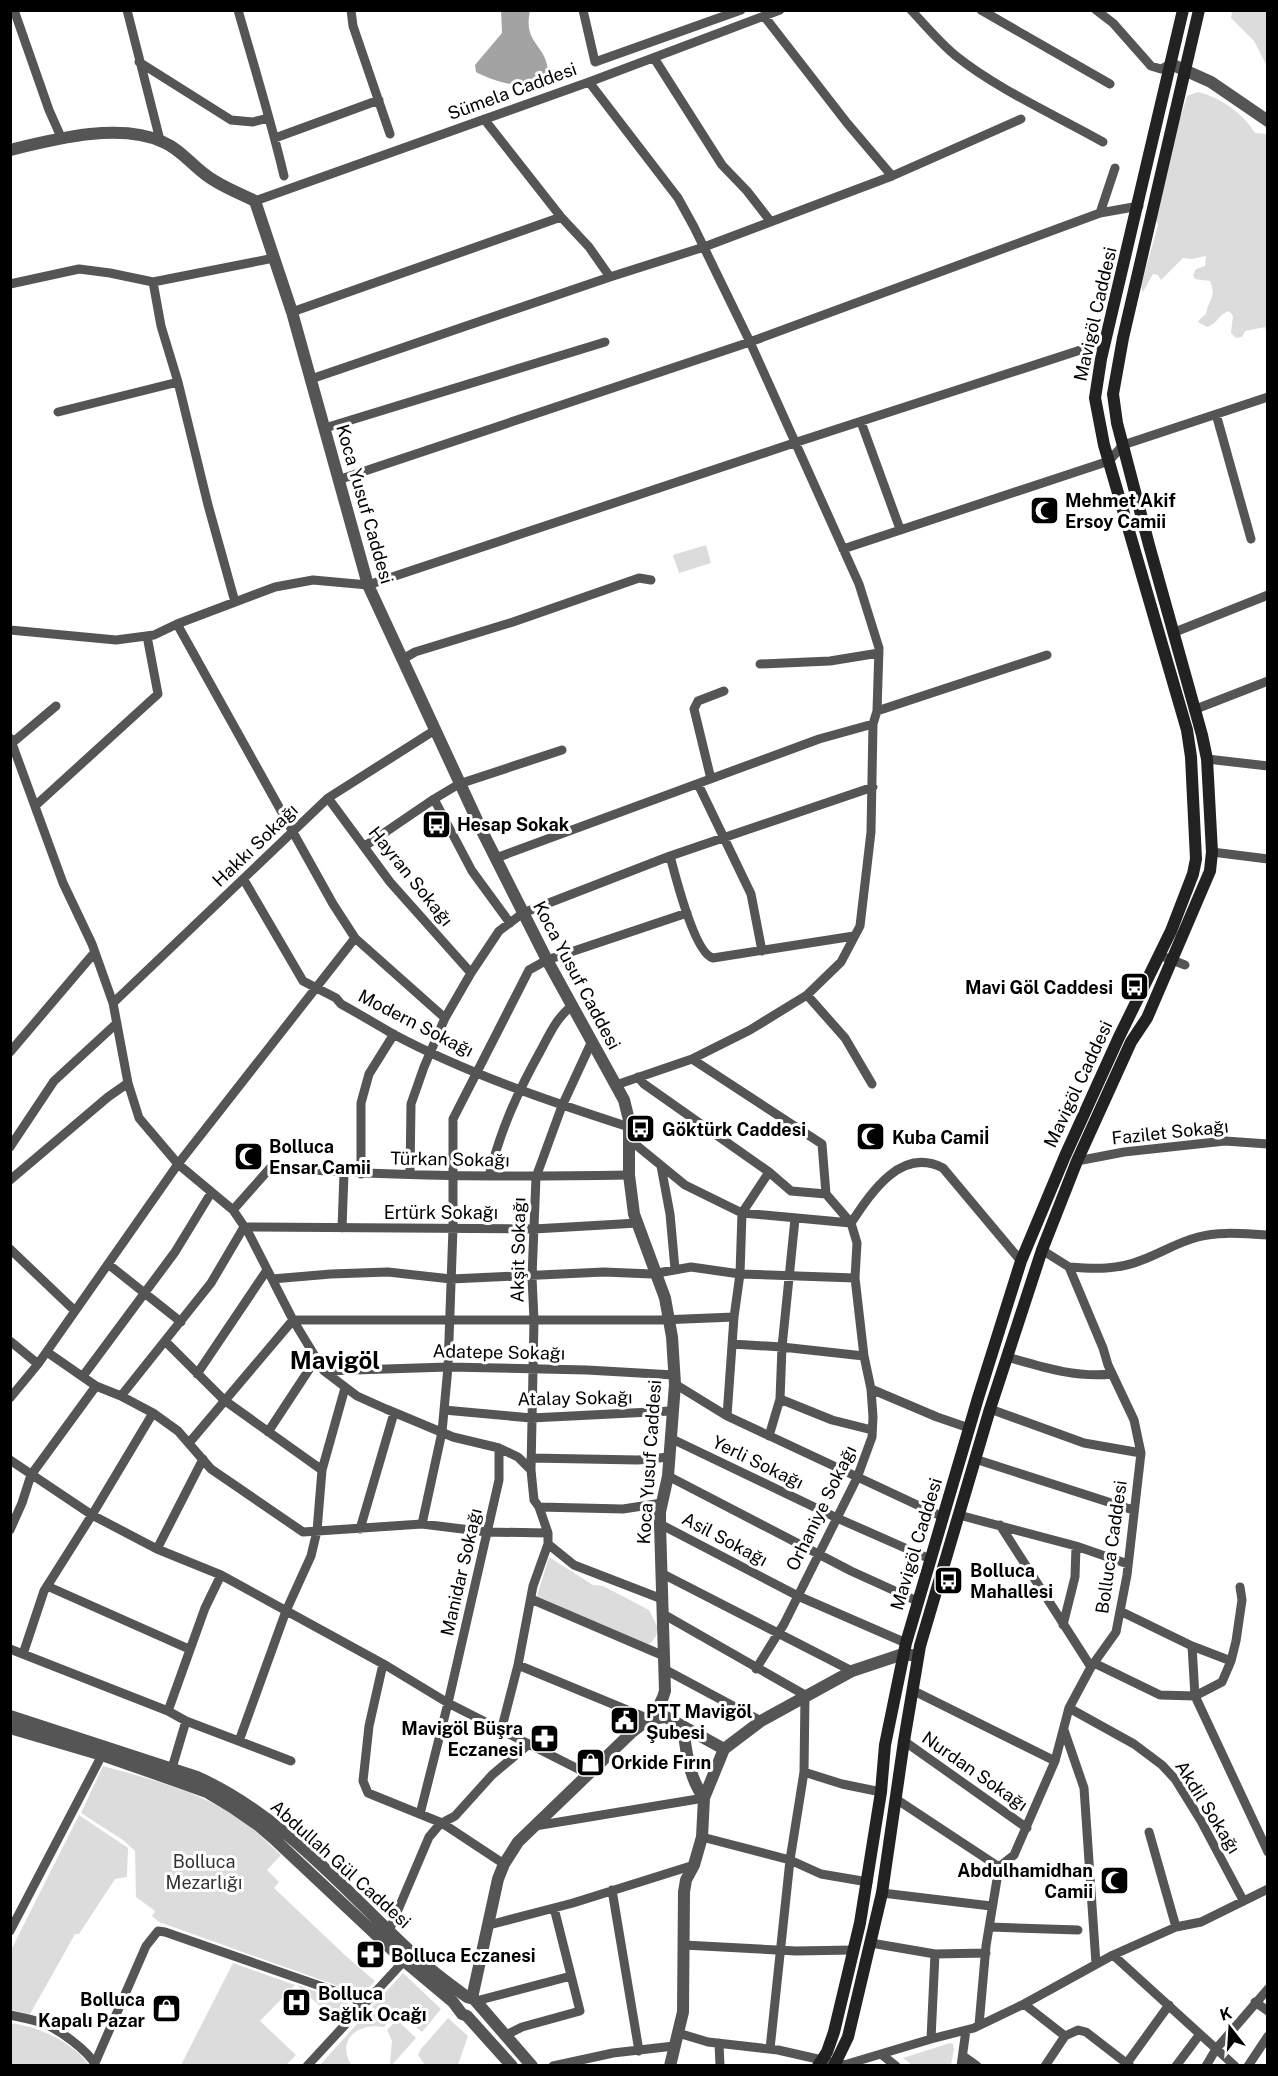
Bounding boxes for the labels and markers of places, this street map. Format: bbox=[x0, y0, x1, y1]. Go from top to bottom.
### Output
place label: Mehmet Akif Ersoy Camii bbox=[1065, 490, 1176, 532]
mosque icon: Mehmet Akif Ersoy Camii bbox=[1028, 494, 1060, 526]
bus stop icon: Hesap Sokak bbox=[420, 808, 452, 840]
place label: Hesap Sokak bbox=[457, 814, 570, 835]
bus stop icon: Mavi Göl Caddesi bbox=[1118, 971, 1150, 1003]
place label: Mavi Göl Caddesi bbox=[965, 977, 1113, 998]
bus stop icon: Göktürk Caddesi bbox=[625, 1113, 657, 1145]
place label: Göktürk Caddesi bbox=[662, 1119, 806, 1140]
mosque icon: Kuba Camiİ bbox=[855, 1121, 887, 1153]
place label: Kuba Camiİ bbox=[892, 1126, 990, 1148]
place label: Bolluca Ensar Camii bbox=[269, 1136, 371, 1178]
mosque icon: Bolluca Ensar Camii bbox=[232, 1140, 264, 1172]
place label: Bolluca Mahallesi bbox=[970, 1560, 1053, 1602]
bus stop icon: Bolluca Mahallesi bbox=[933, 1564, 965, 1596]
place label: PTT Mavigöl Şubesi bbox=[646, 1701, 752, 1743]
public building icon: PTT Mavigöl Şubesi bbox=[609, 1705, 641, 1737]
place label: Mavigöl Büşra Eczanesi bbox=[401, 1718, 523, 1760]
pharmacy icon: Mavigöl Büşra Eczanesi bbox=[528, 1722, 560, 1754]
shop icon: Orkide Fırın bbox=[574, 1746, 606, 1778]
place label: Orkide Fırın bbox=[611, 1752, 711, 1773]
place label: Abdulhamidhan Camii bbox=[957, 1860, 1093, 1902]
mosque icon: Abdulhamidhan Camii bbox=[1098, 1864, 1130, 1896]
pharmacy icon: Bolluca Eczanesi bbox=[354, 1939, 386, 1971]
place label: Bolluca Eczanesi bbox=[391, 1945, 536, 1966]
place label: Bolluca Sağlık Ocağı bbox=[318, 1983, 427, 2025]
hospital icon: Bolluca Sağlık Ocağı bbox=[281, 1987, 313, 2019]
place label: Bolluca Kapalı Pazar bbox=[38, 1989, 146, 2031]
shop icon: Bolluca Kapalı Pazar bbox=[150, 1993, 182, 2025]

